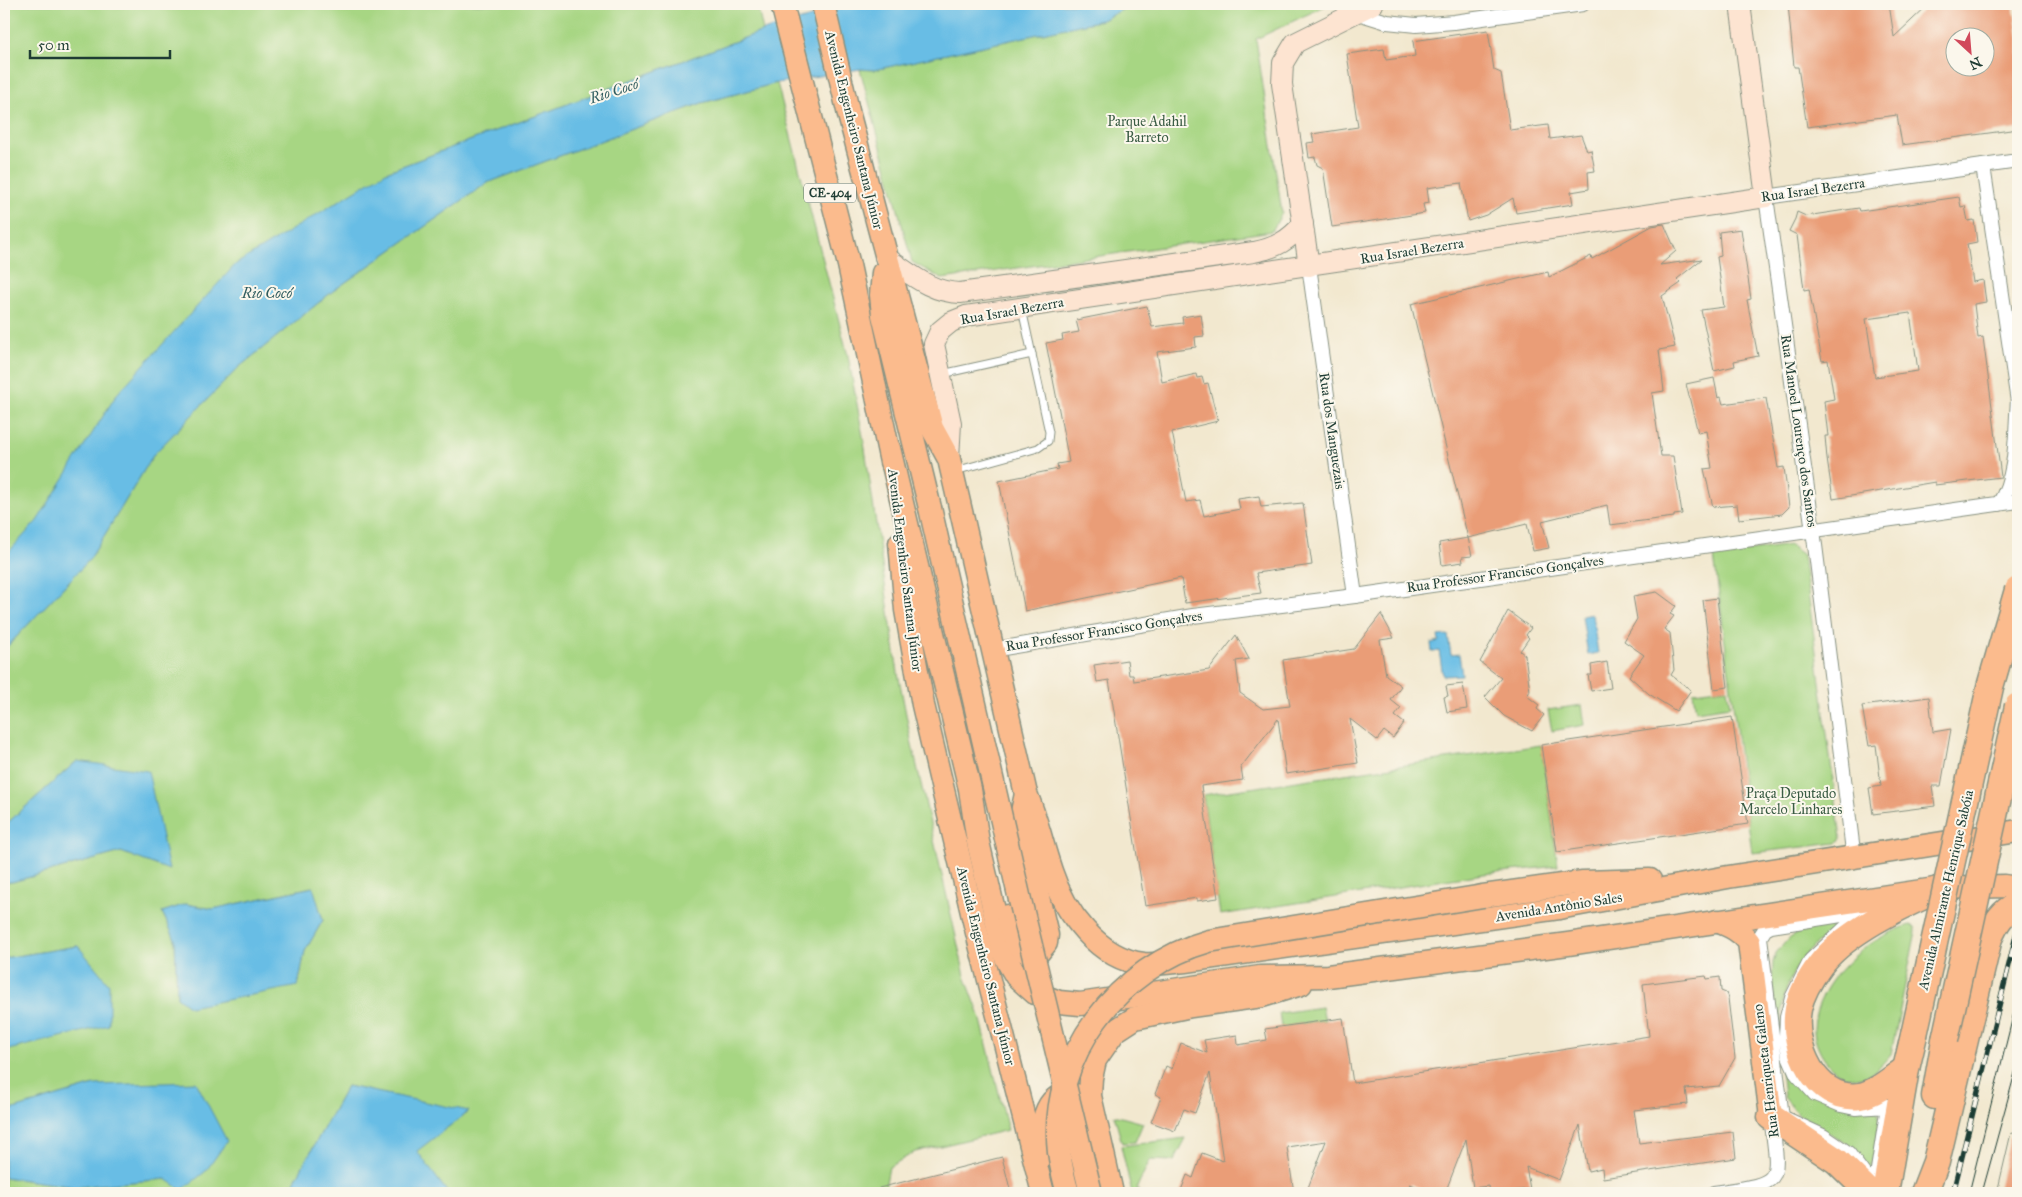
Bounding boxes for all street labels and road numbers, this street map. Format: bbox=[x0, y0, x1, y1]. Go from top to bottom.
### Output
street label: Avenida Engenheiro Santana Júnior bbox=[820, 28, 887, 232]
street label: Rua Israel Bezerra bbox=[1760, 174, 1866, 206]
road number: CE-404 bbox=[804, 184, 856, 202]
street label: Rua Israel Bezerra bbox=[1359, 234, 1465, 268]
street label: Rua Israel Bezerra bbox=[959, 294, 1065, 328]
street label: Rua Manoel Lourenço dos Santos bbox=[1777, 334, 1821, 528]
street label: Rua dos Manguezais bbox=[1315, 372, 1349, 490]
street label: Avenida Engenheiro Santana Júnior bbox=[883, 467, 926, 673]
street label: Rua Professor Francisco Gonçalves bbox=[1405, 552, 1605, 596]
street label: Rua Professor Francisco Gonçalves bbox=[1005, 607, 1203, 655]
street label: Avenida Almirante Henrique Sabóia bbox=[1914, 788, 1978, 993]
street label: Avenida Engenheiro Santana Júnior bbox=[952, 864, 1019, 1068]
street label: Avenida Antônio Sales bbox=[1494, 889, 1623, 926]
street label: Rua Henriqueta Galeno bbox=[1749, 1003, 1784, 1139]

